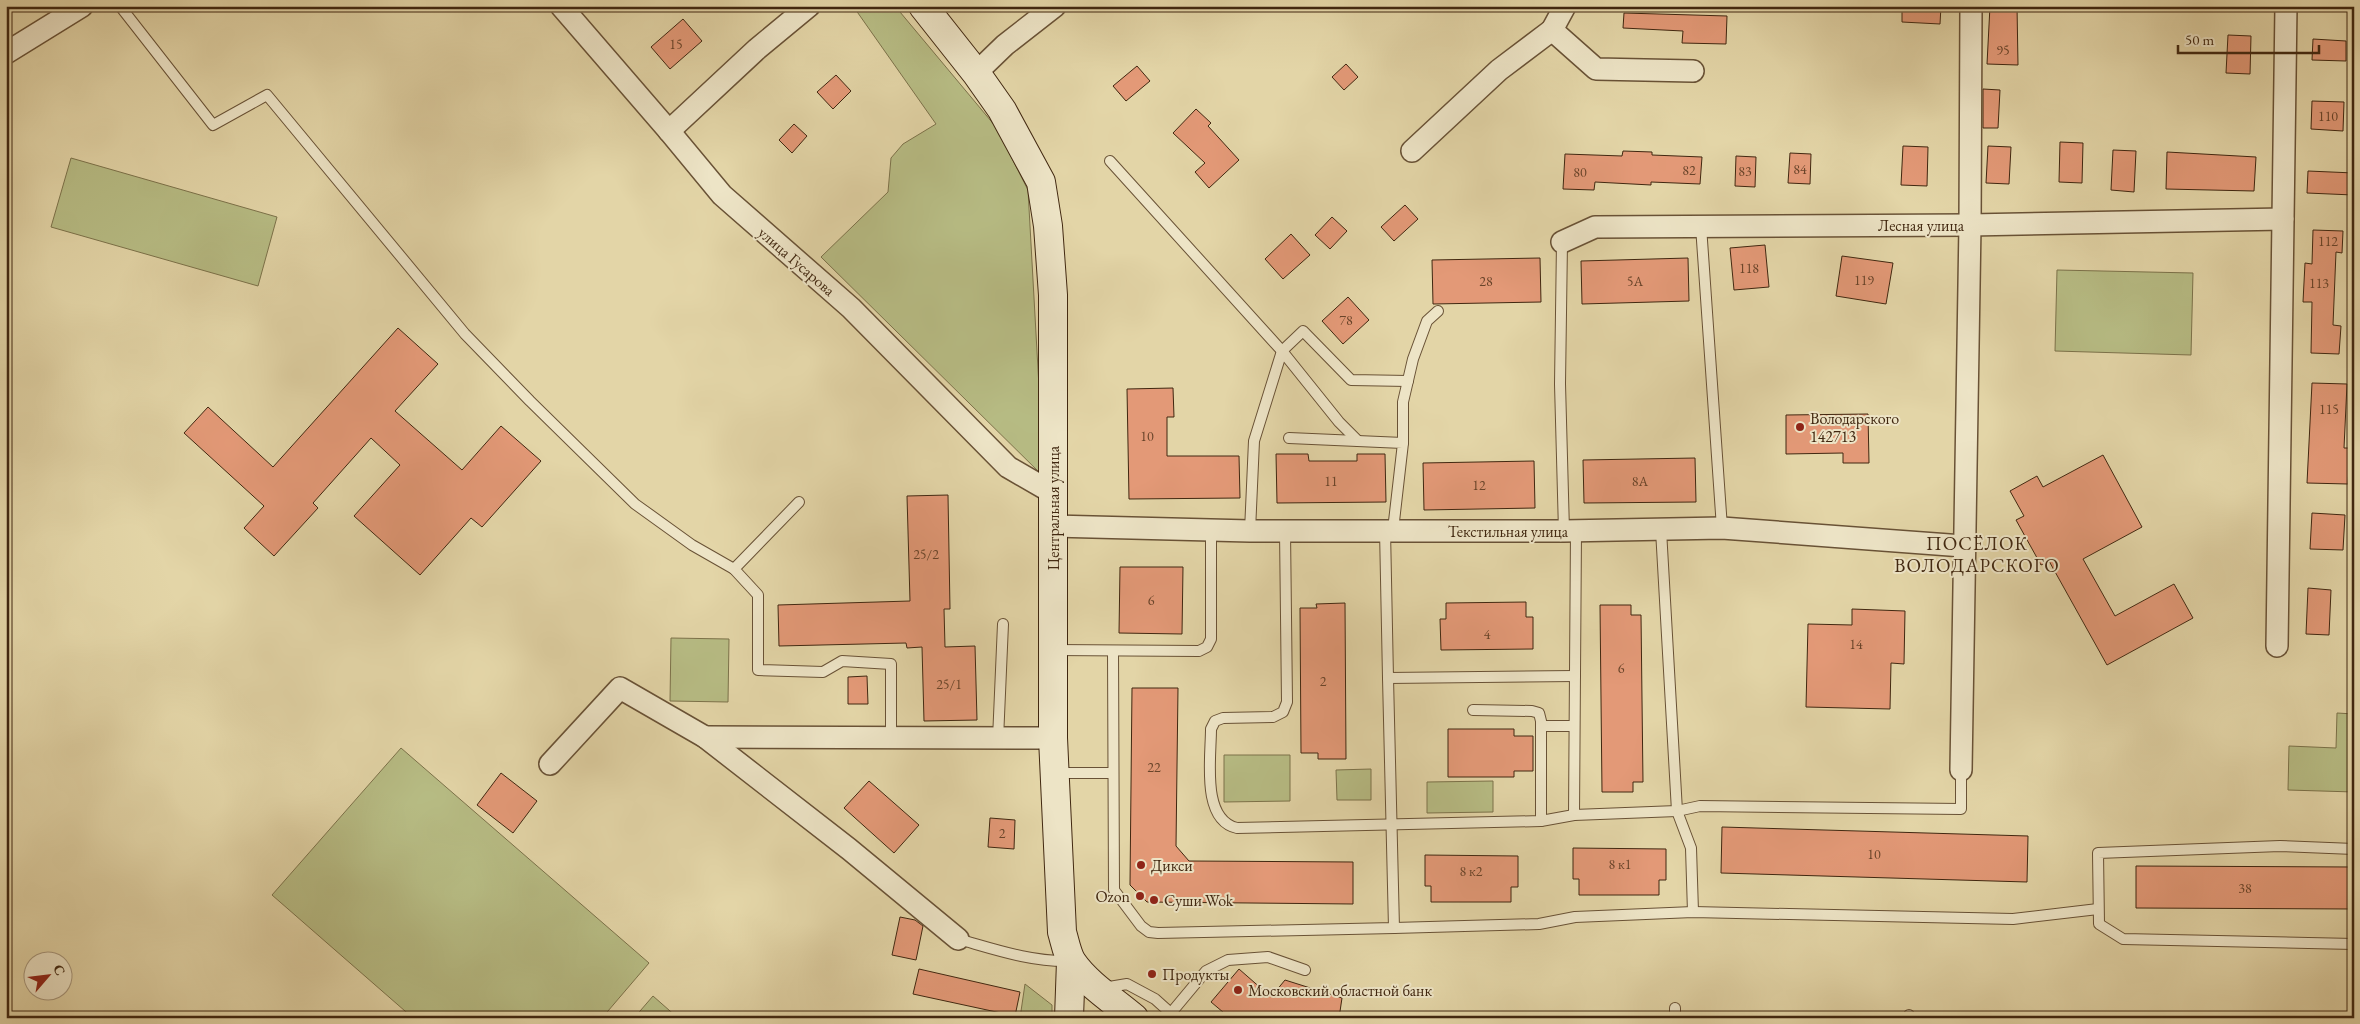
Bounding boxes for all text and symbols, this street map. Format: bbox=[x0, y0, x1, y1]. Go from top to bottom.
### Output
scale bar bbox=[2178, 22, 2319, 54]
text: 50 m bbox=[2185, 30, 2214, 49]
house number: 15 bbox=[669, 35, 683, 53]
house number: 95 bbox=[1996, 41, 2010, 59]
house number: 110 bbox=[2318, 107, 2338, 125]
house number: 84 bbox=[1793, 160, 1807, 178]
house number: 82 bbox=[1682, 161, 1696, 179]
house number: 83 bbox=[1738, 162, 1752, 180]
house number: 80 bbox=[1573, 163, 1587, 181]
street label: Лесная улица bbox=[1878, 215, 1965, 236]
street label: улица Гусарова bbox=[754, 222, 840, 301]
house number: 112 bbox=[2318, 232, 2338, 250]
house number: 118 bbox=[1739, 259, 1759, 277]
house number: 119 bbox=[1854, 271, 1874, 289]
house number: 28 bbox=[1479, 272, 1493, 290]
house number: 5А bbox=[1627, 272, 1644, 290]
house number: 113 bbox=[2309, 274, 2329, 292]
house number: 78 bbox=[1339, 311, 1353, 329]
house number: 115 bbox=[2319, 400, 2339, 418]
place label: Володарского 142713 bbox=[1810, 408, 1899, 447]
marker: Володарского 142713 bbox=[1794, 421, 1806, 433]
house number: 10 bbox=[1140, 427, 1154, 445]
street label: Центральная улица bbox=[1043, 445, 1064, 570]
house number: 11 bbox=[1324, 472, 1338, 490]
house number: 8А bbox=[1632, 472, 1649, 490]
house number: 12 bbox=[1472, 476, 1486, 494]
street label: Текстильная улица bbox=[1448, 521, 1569, 542]
district label: ПОСЁЛОК ВОЛОДАРСКОГО bbox=[1894, 531, 2060, 578]
house number: 25/2 bbox=[913, 545, 939, 563]
house number: 6 bbox=[1148, 591, 1155, 609]
house number: 4 bbox=[1484, 625, 1491, 643]
house number: 14 bbox=[1849, 635, 1863, 653]
house number: 6 bbox=[1618, 659, 1625, 677]
house number: 2 bbox=[1320, 672, 1327, 690]
house number: 25/1 bbox=[936, 675, 962, 693]
house number: 22 bbox=[1147, 758, 1161, 776]
house number: 2 bbox=[999, 824, 1006, 842]
house number: 10 bbox=[1867, 845, 1881, 863]
place label: Дикси bbox=[1151, 855, 1193, 876]
house number: 8 к1 bbox=[1609, 855, 1631, 873]
marker: Дикси bbox=[1135, 859, 1147, 871]
house number: 8 к2 bbox=[1460, 862, 1483, 880]
house number: 38 bbox=[2238, 879, 2252, 897]
place label: Ozon bbox=[1095, 886, 1131, 907]
marker: Ozon bbox=[1134, 890, 1146, 902]
place label: Суши Wok bbox=[1164, 890, 1234, 911]
marker: Суши Wok bbox=[1148, 894, 1160, 906]
north arrow bbox=[22, 952, 72, 1002]
text: С bbox=[49, 961, 70, 979]
place label: Продукты bbox=[1162, 964, 1230, 985]
marker: Продукты bbox=[1146, 968, 1158, 980]
place label: Московский областной банк bbox=[1248, 980, 1432, 1001]
marker: Московский областной банк bbox=[1232, 984, 1244, 996]

